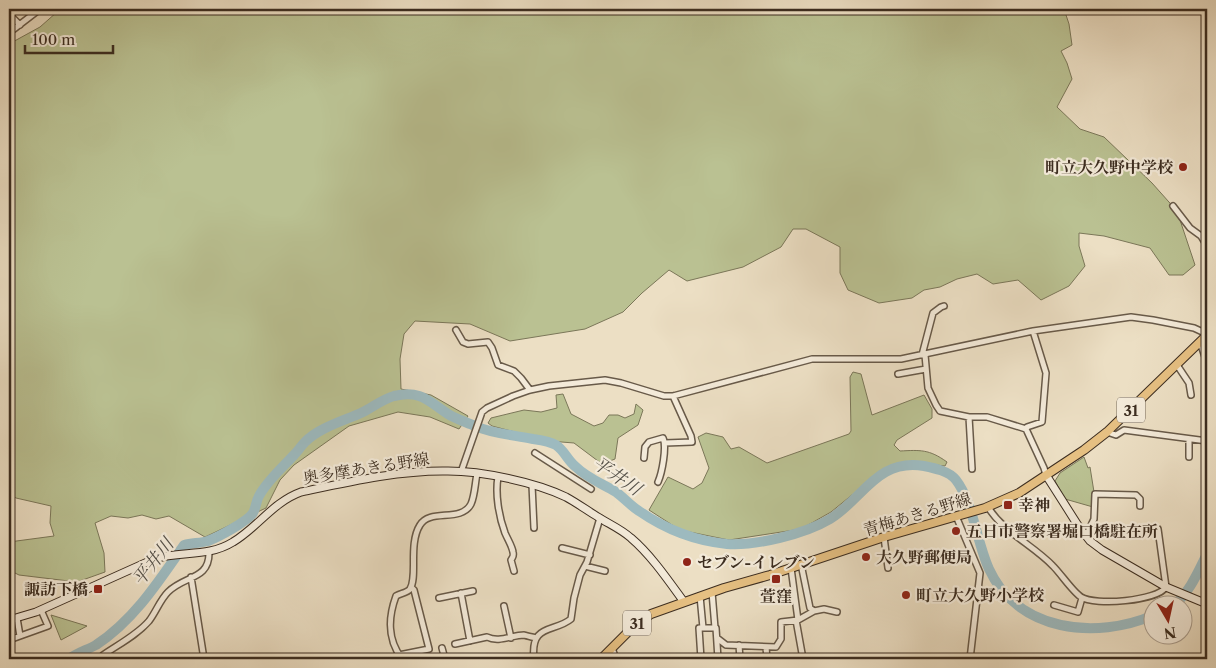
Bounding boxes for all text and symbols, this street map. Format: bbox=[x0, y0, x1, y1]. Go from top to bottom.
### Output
scale bar bbox=[25, 22, 112, 54]
text: 100 m bbox=[32, 30, 75, 49]
place label: 町立大久野中学校 bbox=[1045, 157, 1174, 177]
marker: 町立大久野中学校 bbox=[1177, 161, 1189, 173]
road number: 31 bbox=[1117, 398, 1145, 422]
street label: 奥多摩あきる野線 bbox=[301, 448, 431, 488]
water label: 平井川 bbox=[588, 452, 647, 501]
street label: 青梅あきる野線 bbox=[861, 488, 973, 540]
place label: 幸神 bbox=[1018, 495, 1050, 515]
marker: 幸神 bbox=[1002, 499, 1014, 511]
place label: 五日市警察署堀口橋駐在所 bbox=[966, 521, 1158, 541]
marker: 五日市警察署堀口橋駐在所 bbox=[950, 525, 962, 537]
water label: 平井川 bbox=[128, 532, 180, 590]
place label: 大久野郵便局 bbox=[876, 547, 972, 567]
marker: 大久野郵便局 bbox=[860, 551, 872, 563]
place label: セブン-イレブン bbox=[697, 552, 815, 572]
marker: セブン-イレブン bbox=[681, 556, 693, 568]
marker: 萱窪 bbox=[770, 573, 782, 585]
place label: 諏訪下橋 bbox=[24, 579, 88, 599]
marker: 諏訪下橋 bbox=[92, 583, 104, 595]
place label: 町立大久野小学校 bbox=[916, 585, 1045, 605]
place label: 萱窪 bbox=[760, 586, 792, 606]
marker: 町立大久野小学校 bbox=[900, 589, 912, 601]
north arrow bbox=[1144, 596, 1194, 646]
road number: 31 bbox=[623, 610, 651, 636]
text: N bbox=[1163, 623, 1177, 643]

